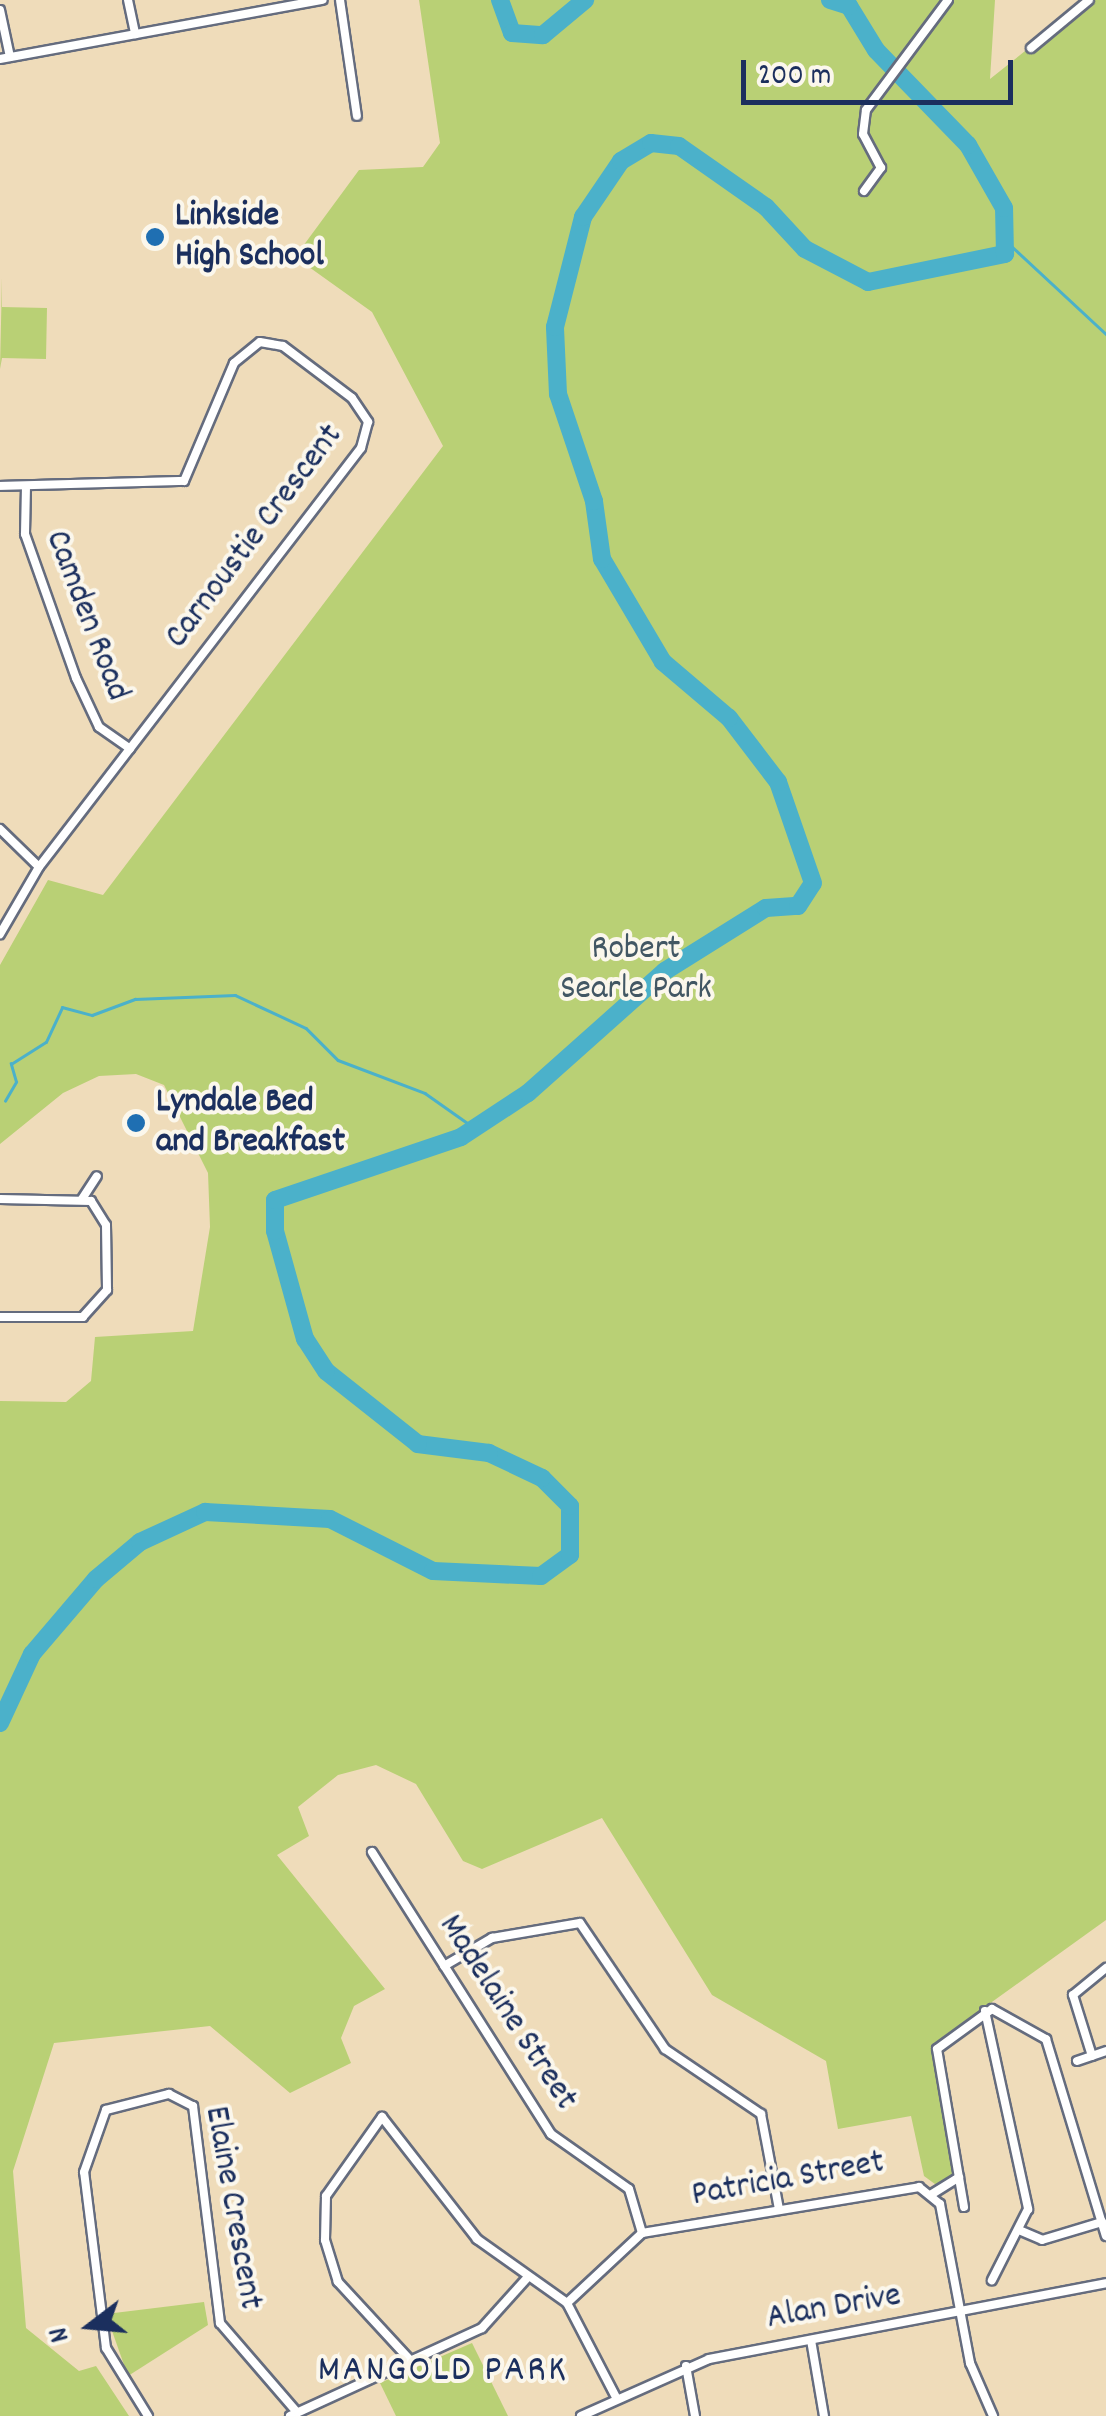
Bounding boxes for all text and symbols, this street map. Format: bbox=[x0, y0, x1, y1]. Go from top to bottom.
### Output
scale bar bbox=[746, 40, 1018, 102]
text: 200 m bbox=[758, 56, 831, 99]
place label: Linkside High School bbox=[175, 196, 324, 278]
marker: Linkside High School bbox=[144, 226, 166, 248]
street label: Carnoustie Crescent bbox=[157, 417, 353, 657]
street label: Camden Road bbox=[34, 525, 138, 707]
park label: Robert Searle Park bbox=[560, 929, 712, 1011]
place label: Lyndale Bed and Breakfast bbox=[156, 1082, 345, 1164]
marker: Lyndale Bed and Breakfast bbox=[125, 1112, 147, 1134]
street label: Madelaine Street bbox=[428, 1907, 586, 2119]
street label: Elaine Crescent bbox=[193, 2103, 271, 2313]
street label: Patricia Street bbox=[689, 2142, 887, 2218]
north arrow bbox=[40, 2276, 140, 2376]
street label: Alan Drive bbox=[764, 2276, 904, 2340]
text: N bbox=[40, 2322, 82, 2346]
district label: MANGOLD PARK bbox=[318, 2349, 568, 2395]

